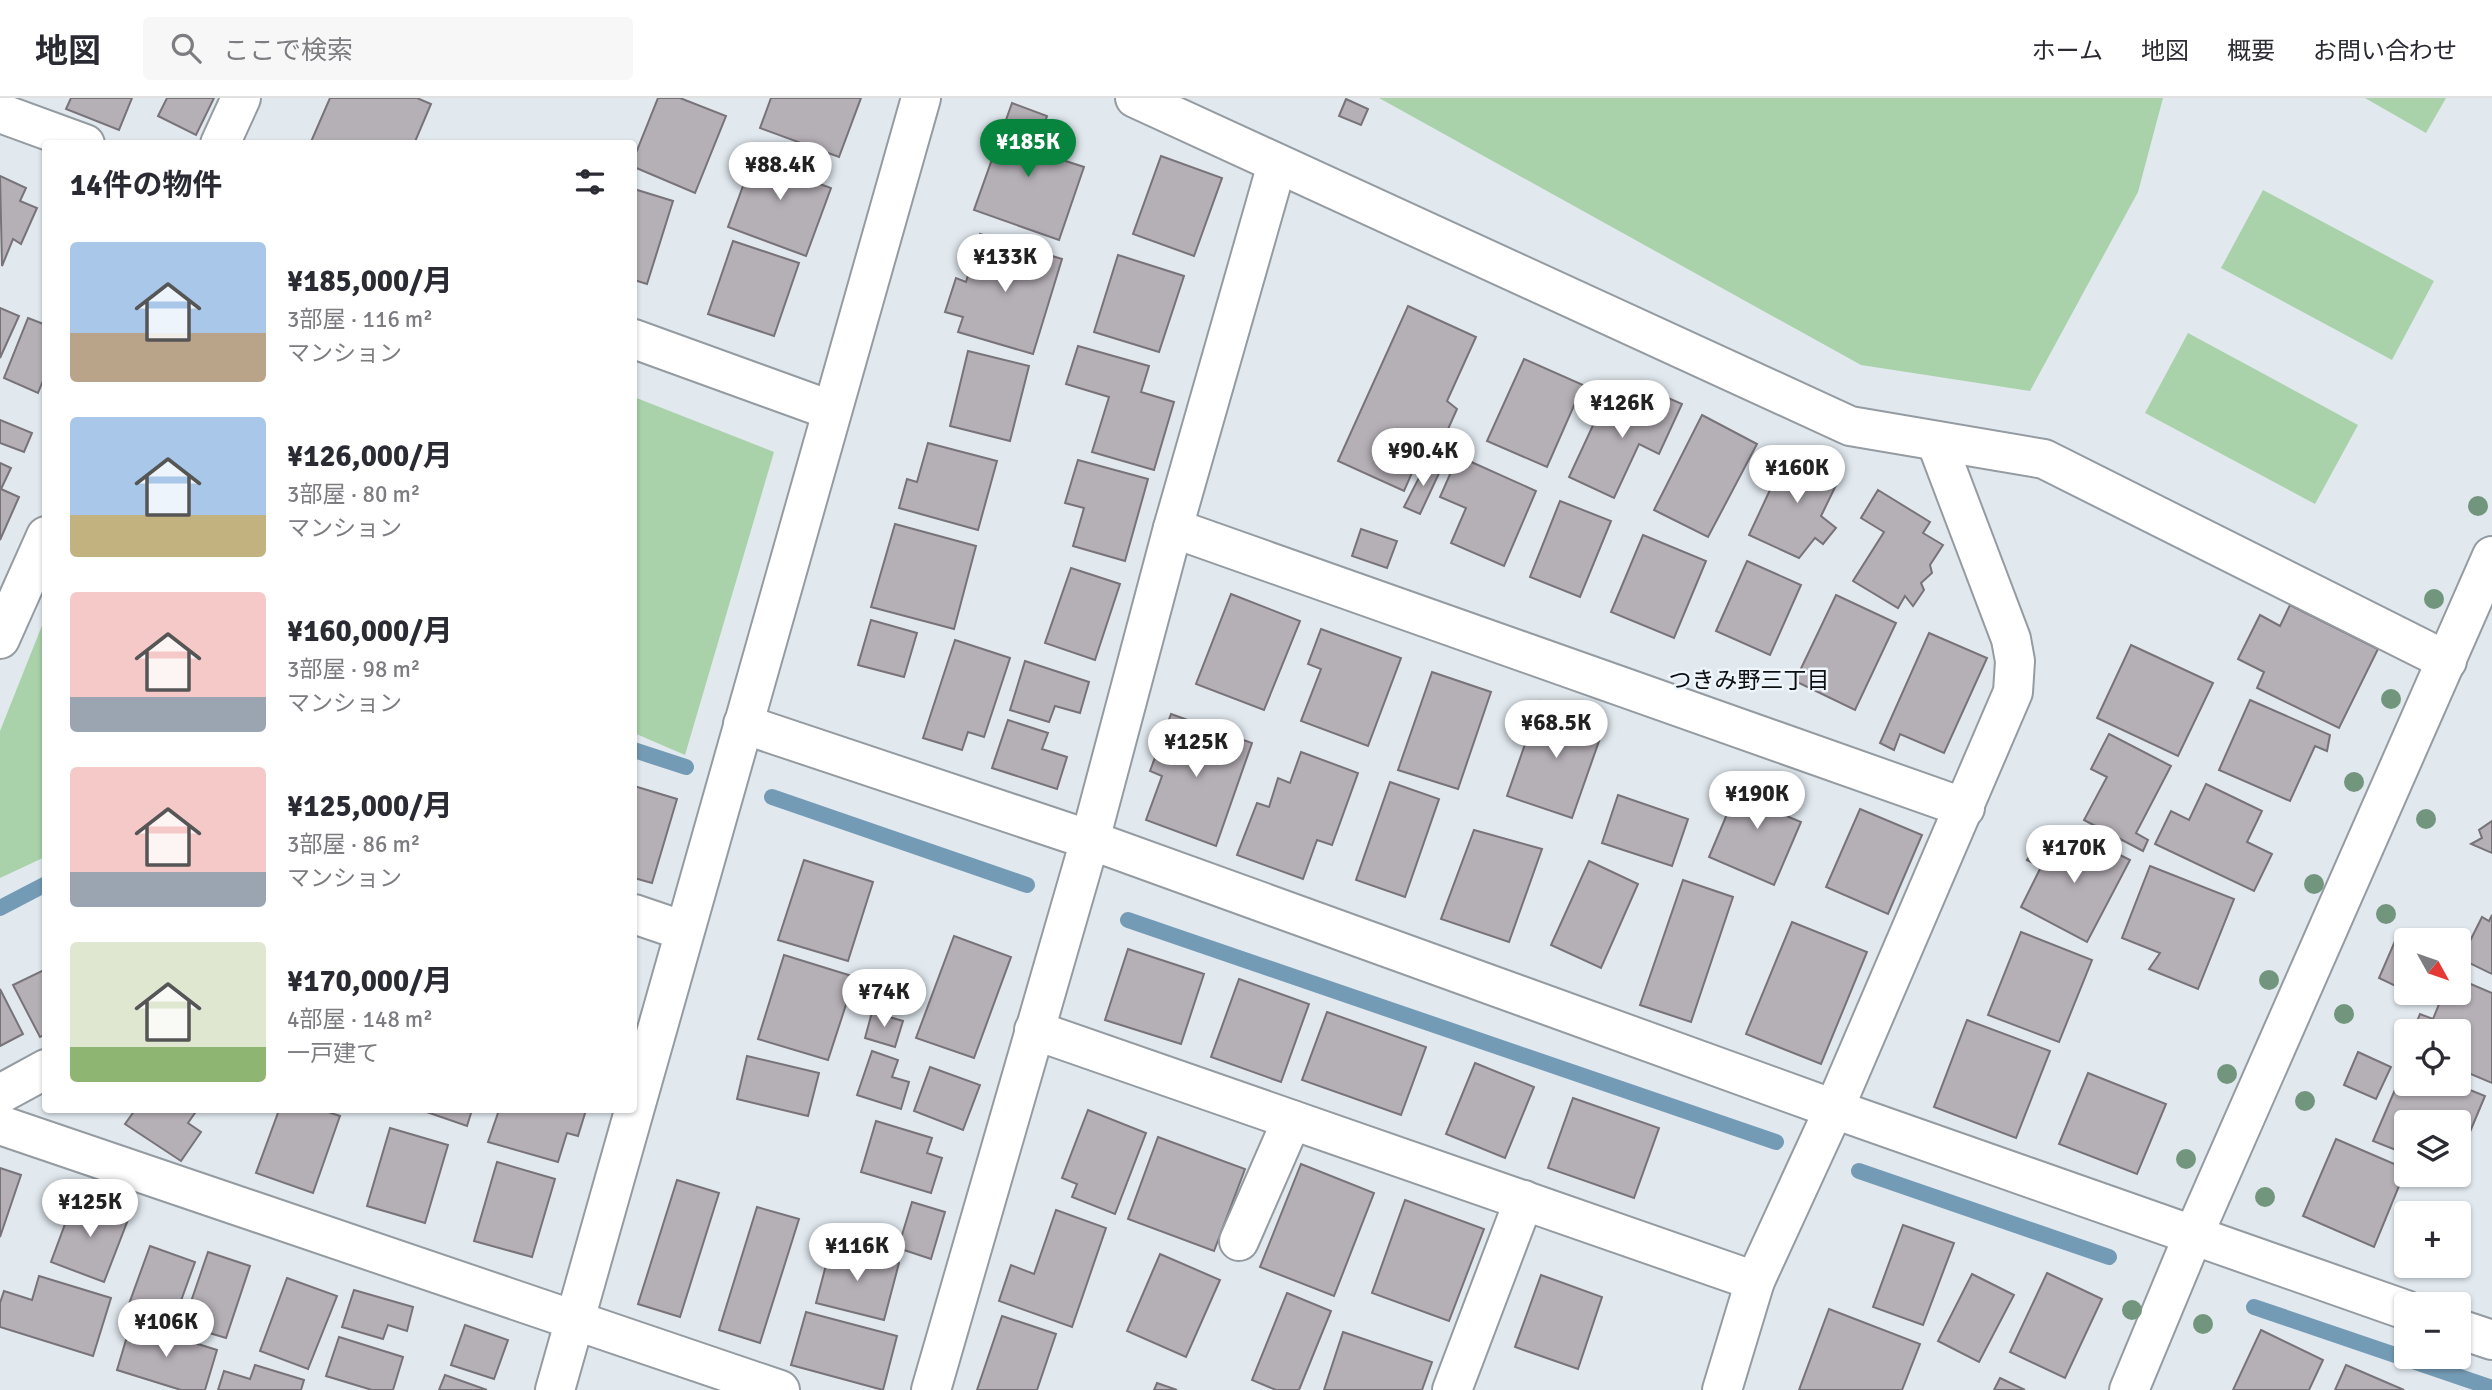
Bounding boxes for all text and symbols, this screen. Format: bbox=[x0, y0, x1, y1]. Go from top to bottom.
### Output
search box bbox=[143, 17, 633, 80]
icon: search bbox=[167, 29, 205, 67]
text: 地図 bbox=[35, 31, 101, 72]
text: ここで検索 bbox=[223, 35, 353, 67]
text: ホーム bbox=[2032, 36, 2103, 66]
text: 地図 bbox=[2141, 36, 2189, 66]
text: 概要 bbox=[2227, 36, 2275, 66]
text: お問い合わせ bbox=[2313, 36, 2457, 66]
pin: ¥185K bbox=[979, 120, 1077, 179]
text: ¥185K bbox=[996, 127, 1060, 156]
pin: ¥88.4K bbox=[723, 142, 837, 202]
text: ¥88.4K bbox=[745, 150, 815, 179]
icon: filters bbox=[571, 163, 609, 201]
text: 14件の物件 bbox=[70, 167, 222, 204]
pin: ¥133K bbox=[956, 234, 1054, 294]
text: ¥133K bbox=[973, 242, 1037, 271]
text: ¥185,000/月 bbox=[287, 263, 453, 300]
icon: home bbox=[126, 270, 210, 354]
text: 3部屋 · 116 m² bbox=[287, 305, 433, 334]
text: マンション bbox=[287, 339, 402, 368]
pin: ¥126K bbox=[1573, 380, 1671, 440]
text: ¥126K bbox=[1590, 388, 1654, 417]
pin: ¥90.4K bbox=[1366, 428, 1480, 488]
text: ¥90.4K bbox=[1388, 436, 1458, 465]
text: ¥126,000/月 bbox=[287, 438, 453, 475]
icon: home bbox=[126, 445, 210, 529]
pin: ¥160K bbox=[1748, 446, 1846, 505]
text: ¥160K bbox=[1765, 453, 1829, 482]
text: 3部屋 · 80 m² bbox=[287, 480, 420, 509]
text: マンション bbox=[287, 514, 402, 543]
text: ¥160,000/月 bbox=[287, 613, 453, 650]
icon: home bbox=[126, 620, 210, 704]
text: 3部屋 · 98 m² bbox=[287, 655, 420, 684]
district label: つきみ野三丁目 bbox=[1669, 666, 1830, 695]
text: マンション bbox=[287, 689, 402, 718]
pin: ¥68.5K bbox=[1499, 700, 1613, 760]
text: ¥68.5K bbox=[1521, 708, 1591, 737]
pin: ¥125K bbox=[1147, 720, 1245, 779]
text: ¥125K bbox=[1164, 727, 1228, 756]
pin: ¥190K bbox=[1708, 772, 1806, 831]
text: ¥190K bbox=[1725, 779, 1789, 808]
text: ¥125,000/月 bbox=[287, 788, 453, 825]
icon: home bbox=[126, 795, 210, 879]
pin: ¥170K bbox=[2025, 826, 2123, 885]
text: 3部屋 · 86 m² bbox=[287, 830, 420, 859]
text: ¥170K bbox=[2042, 833, 2106, 862]
text: マンション bbox=[287, 864, 402, 893]
north arrow bbox=[2394, 928, 2471, 1004]
map controls bbox=[2394, 928, 2471, 1369]
text: ¥170,000/月 bbox=[287, 963, 453, 1000]
icon: home bbox=[126, 970, 210, 1054]
pin: ¥74K bbox=[843, 970, 925, 1029]
text: ¥74K bbox=[858, 977, 910, 1006]
text: 4部屋 · 148 m² bbox=[287, 1005, 433, 1034]
button: locate bbox=[2394, 1019, 2471, 1096]
text: 一戸建て bbox=[287, 1039, 379, 1068]
button: layers bbox=[2394, 1110, 2471, 1187]
pin: ¥125K bbox=[41, 1180, 139, 1239]
text: ¥125K bbox=[58, 1187, 122, 1216]
button: + bbox=[2394, 1201, 2471, 1278]
pin: ¥116K bbox=[808, 1224, 906, 1283]
text: ¥116K bbox=[825, 1231, 889, 1260]
button: − bbox=[2394, 1292, 2471, 1369]
pin: ¥106K bbox=[117, 1300, 215, 1359]
text: ¥106K bbox=[134, 1307, 198, 1336]

